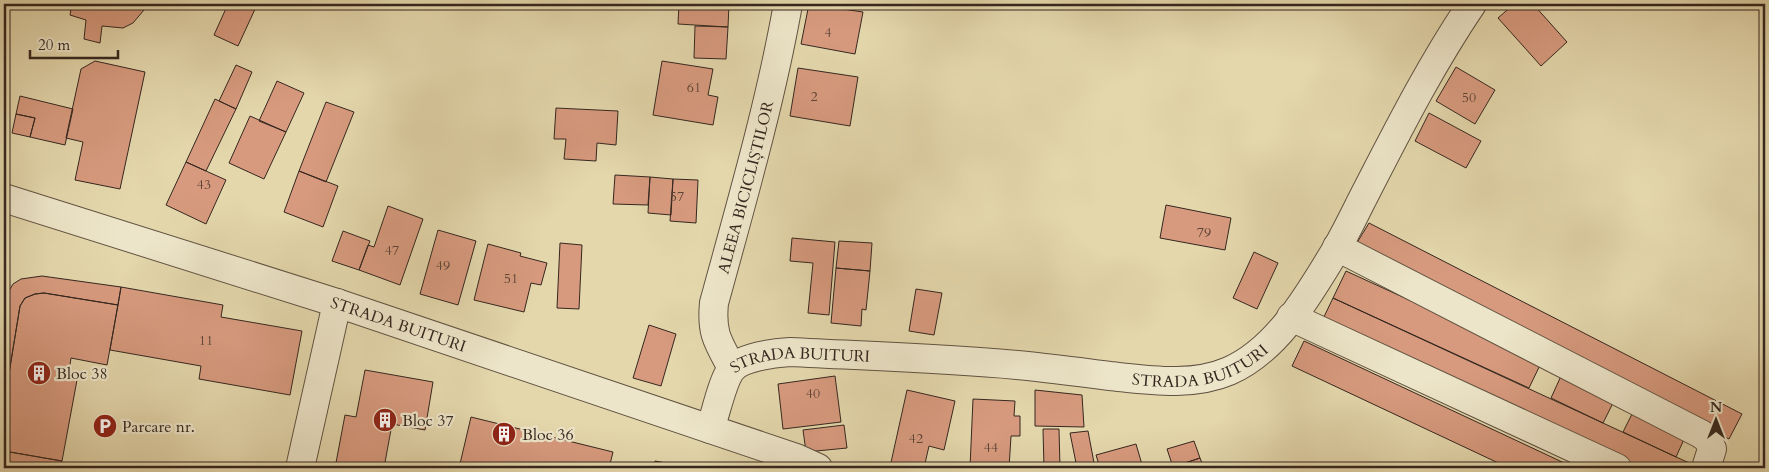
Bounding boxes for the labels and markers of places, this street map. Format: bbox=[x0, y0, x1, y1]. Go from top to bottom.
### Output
building icon: Bloc 38 bbox=[26, 360, 52, 386]
place label: Bloc 38 bbox=[56, 363, 108, 385]
building icon: Bloc 37 bbox=[372, 407, 398, 433]
place label: Bloc 37 bbox=[402, 410, 454, 432]
parking icon: Parcare nr. bbox=[92, 413, 118, 439]
place label: Parcare nr. bbox=[122, 416, 195, 438]
building icon: Bloc 36 bbox=[491, 421, 517, 447]
place label: Bloc 36 bbox=[522, 424, 574, 446]

